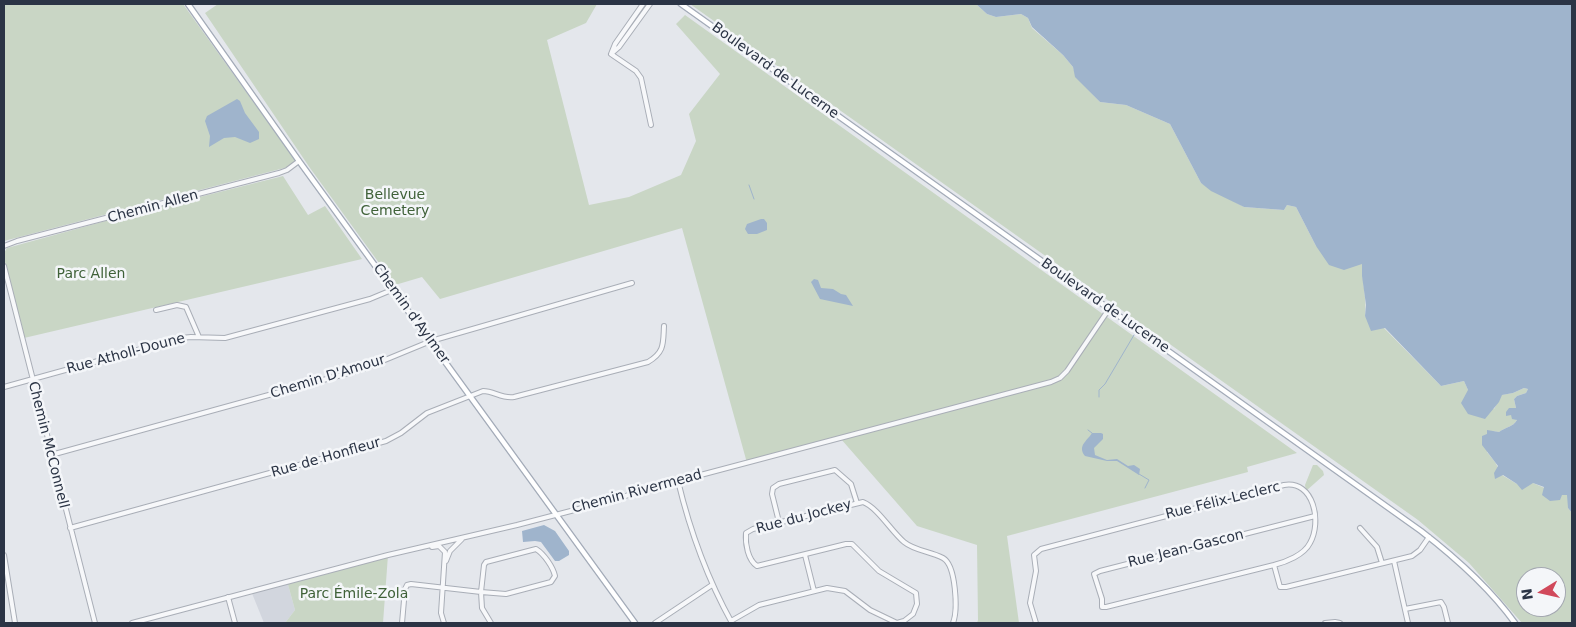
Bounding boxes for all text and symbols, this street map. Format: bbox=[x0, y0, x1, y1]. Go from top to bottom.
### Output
street label: Boulevard de Lucerne bbox=[708, 19, 842, 123]
street label: Chemin Allen bbox=[106, 187, 200, 227]
park label: Bellevue Cemetery bbox=[361, 187, 429, 220]
street label: Boulevard de Lucerne bbox=[1038, 255, 1172, 357]
street label: Chemin d'Aylmer bbox=[369, 261, 453, 367]
park label: Parc Allen bbox=[57, 266, 125, 282]
street label: Rue Atholl-Doune bbox=[65, 330, 187, 378]
street label: Chemin D'Amour bbox=[269, 352, 387, 402]
street label: Chemin McConnell bbox=[24, 380, 72, 510]
street label: Rue de Honfleur bbox=[269, 434, 383, 482]
street label: Chemin Rivermead bbox=[570, 467, 704, 517]
street label: Rue Félix-Leclerc bbox=[1164, 479, 1282, 523]
street label: Rue du Jockey bbox=[754, 496, 854, 538]
street label: Rue Jean-Gascon bbox=[1126, 526, 1246, 572]
north arrow bbox=[1516, 567, 1566, 617]
park label: Parc Émile-Zola bbox=[300, 586, 408, 602]
text: N bbox=[1518, 587, 1536, 601]

